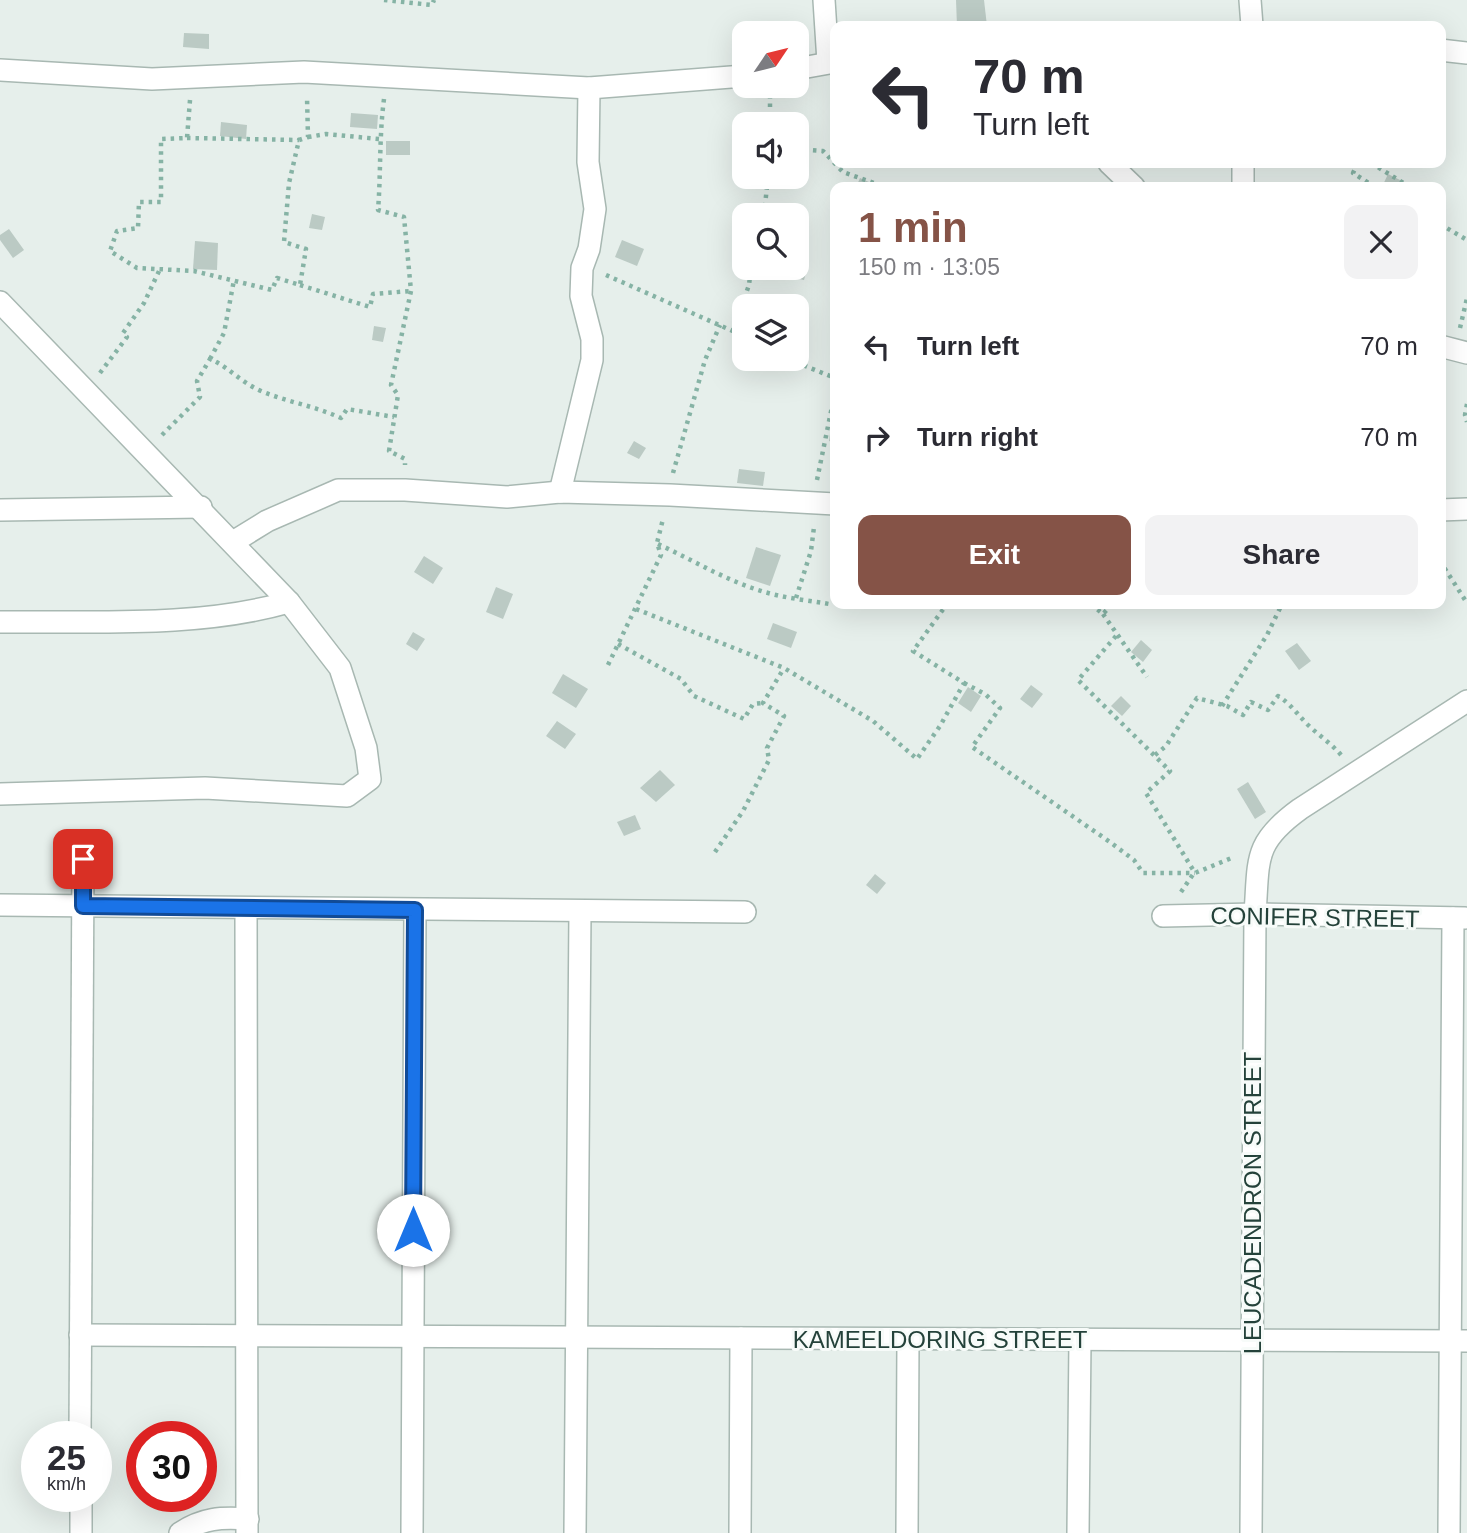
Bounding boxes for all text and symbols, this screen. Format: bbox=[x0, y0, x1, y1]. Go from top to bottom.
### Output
north arrow bbox=[732, 21, 808, 98]
map controls bbox=[732, 21, 809, 371]
icon: left bbox=[858, 49, 949, 140]
text: 70 m bbox=[973, 49, 1085, 103]
text: Turn left bbox=[973, 106, 1089, 142]
button: sound bbox=[732, 112, 809, 189]
button: search bbox=[732, 203, 809, 280]
text: 1 min bbox=[858, 204, 968, 251]
button: close bbox=[1344, 205, 1418, 279]
text: 150 m · 13:05 bbox=[858, 254, 1000, 280]
button: layers bbox=[732, 294, 809, 371]
icon: left bbox=[858, 328, 896, 366]
text: Turn left bbox=[917, 331, 1019, 361]
text: 70 m bbox=[1360, 331, 1418, 361]
icon: right bbox=[858, 419, 896, 457]
text: Turn right bbox=[917, 422, 1038, 452]
text: 70 m bbox=[1360, 422, 1418, 452]
button: Exit bbox=[858, 515, 1131, 595]
button: Share bbox=[1145, 515, 1418, 595]
pin bbox=[53, 829, 113, 889]
icon: arrive bbox=[64, 840, 102, 878]
street label: CONIFER STREET bbox=[1210, 902, 1420, 932]
street label: LEUCADENDRON STREET bbox=[1239, 1051, 1266, 1354]
position arrow bbox=[376, 1193, 450, 1267]
street label: KAMEELDORING STREET bbox=[793, 1326, 1088, 1353]
speed limit sign: 30 bbox=[126, 1421, 217, 1512]
text: 25 bbox=[47, 1438, 86, 1477]
text: km/h bbox=[47, 1474, 86, 1494]

